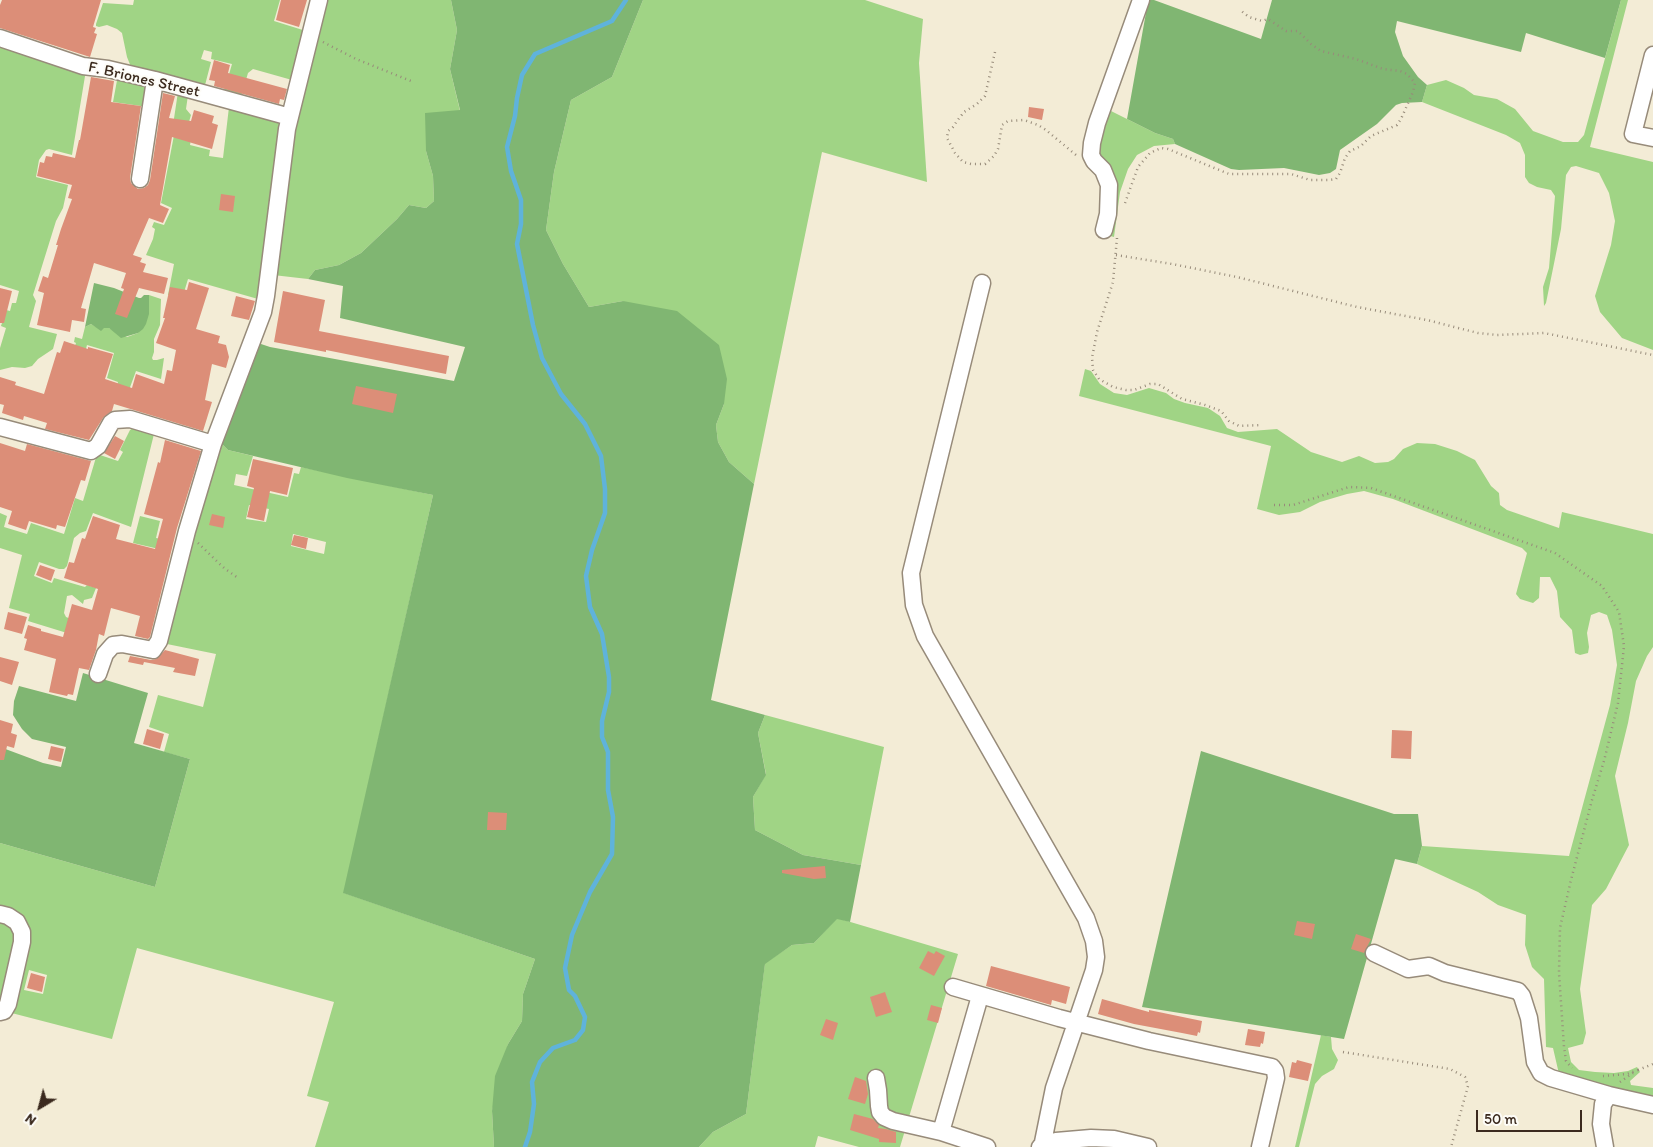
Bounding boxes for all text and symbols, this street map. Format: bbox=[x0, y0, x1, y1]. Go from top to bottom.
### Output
street label: F. Briones Street bbox=[86, 58, 202, 102]
north arrow bbox=[15, 1082, 65, 1132]
scale bar bbox=[1478, 1100, 1584, 1132]
text: N bbox=[22, 1110, 40, 1129]
text: 50 m bbox=[1484, 1110, 1517, 1128]

